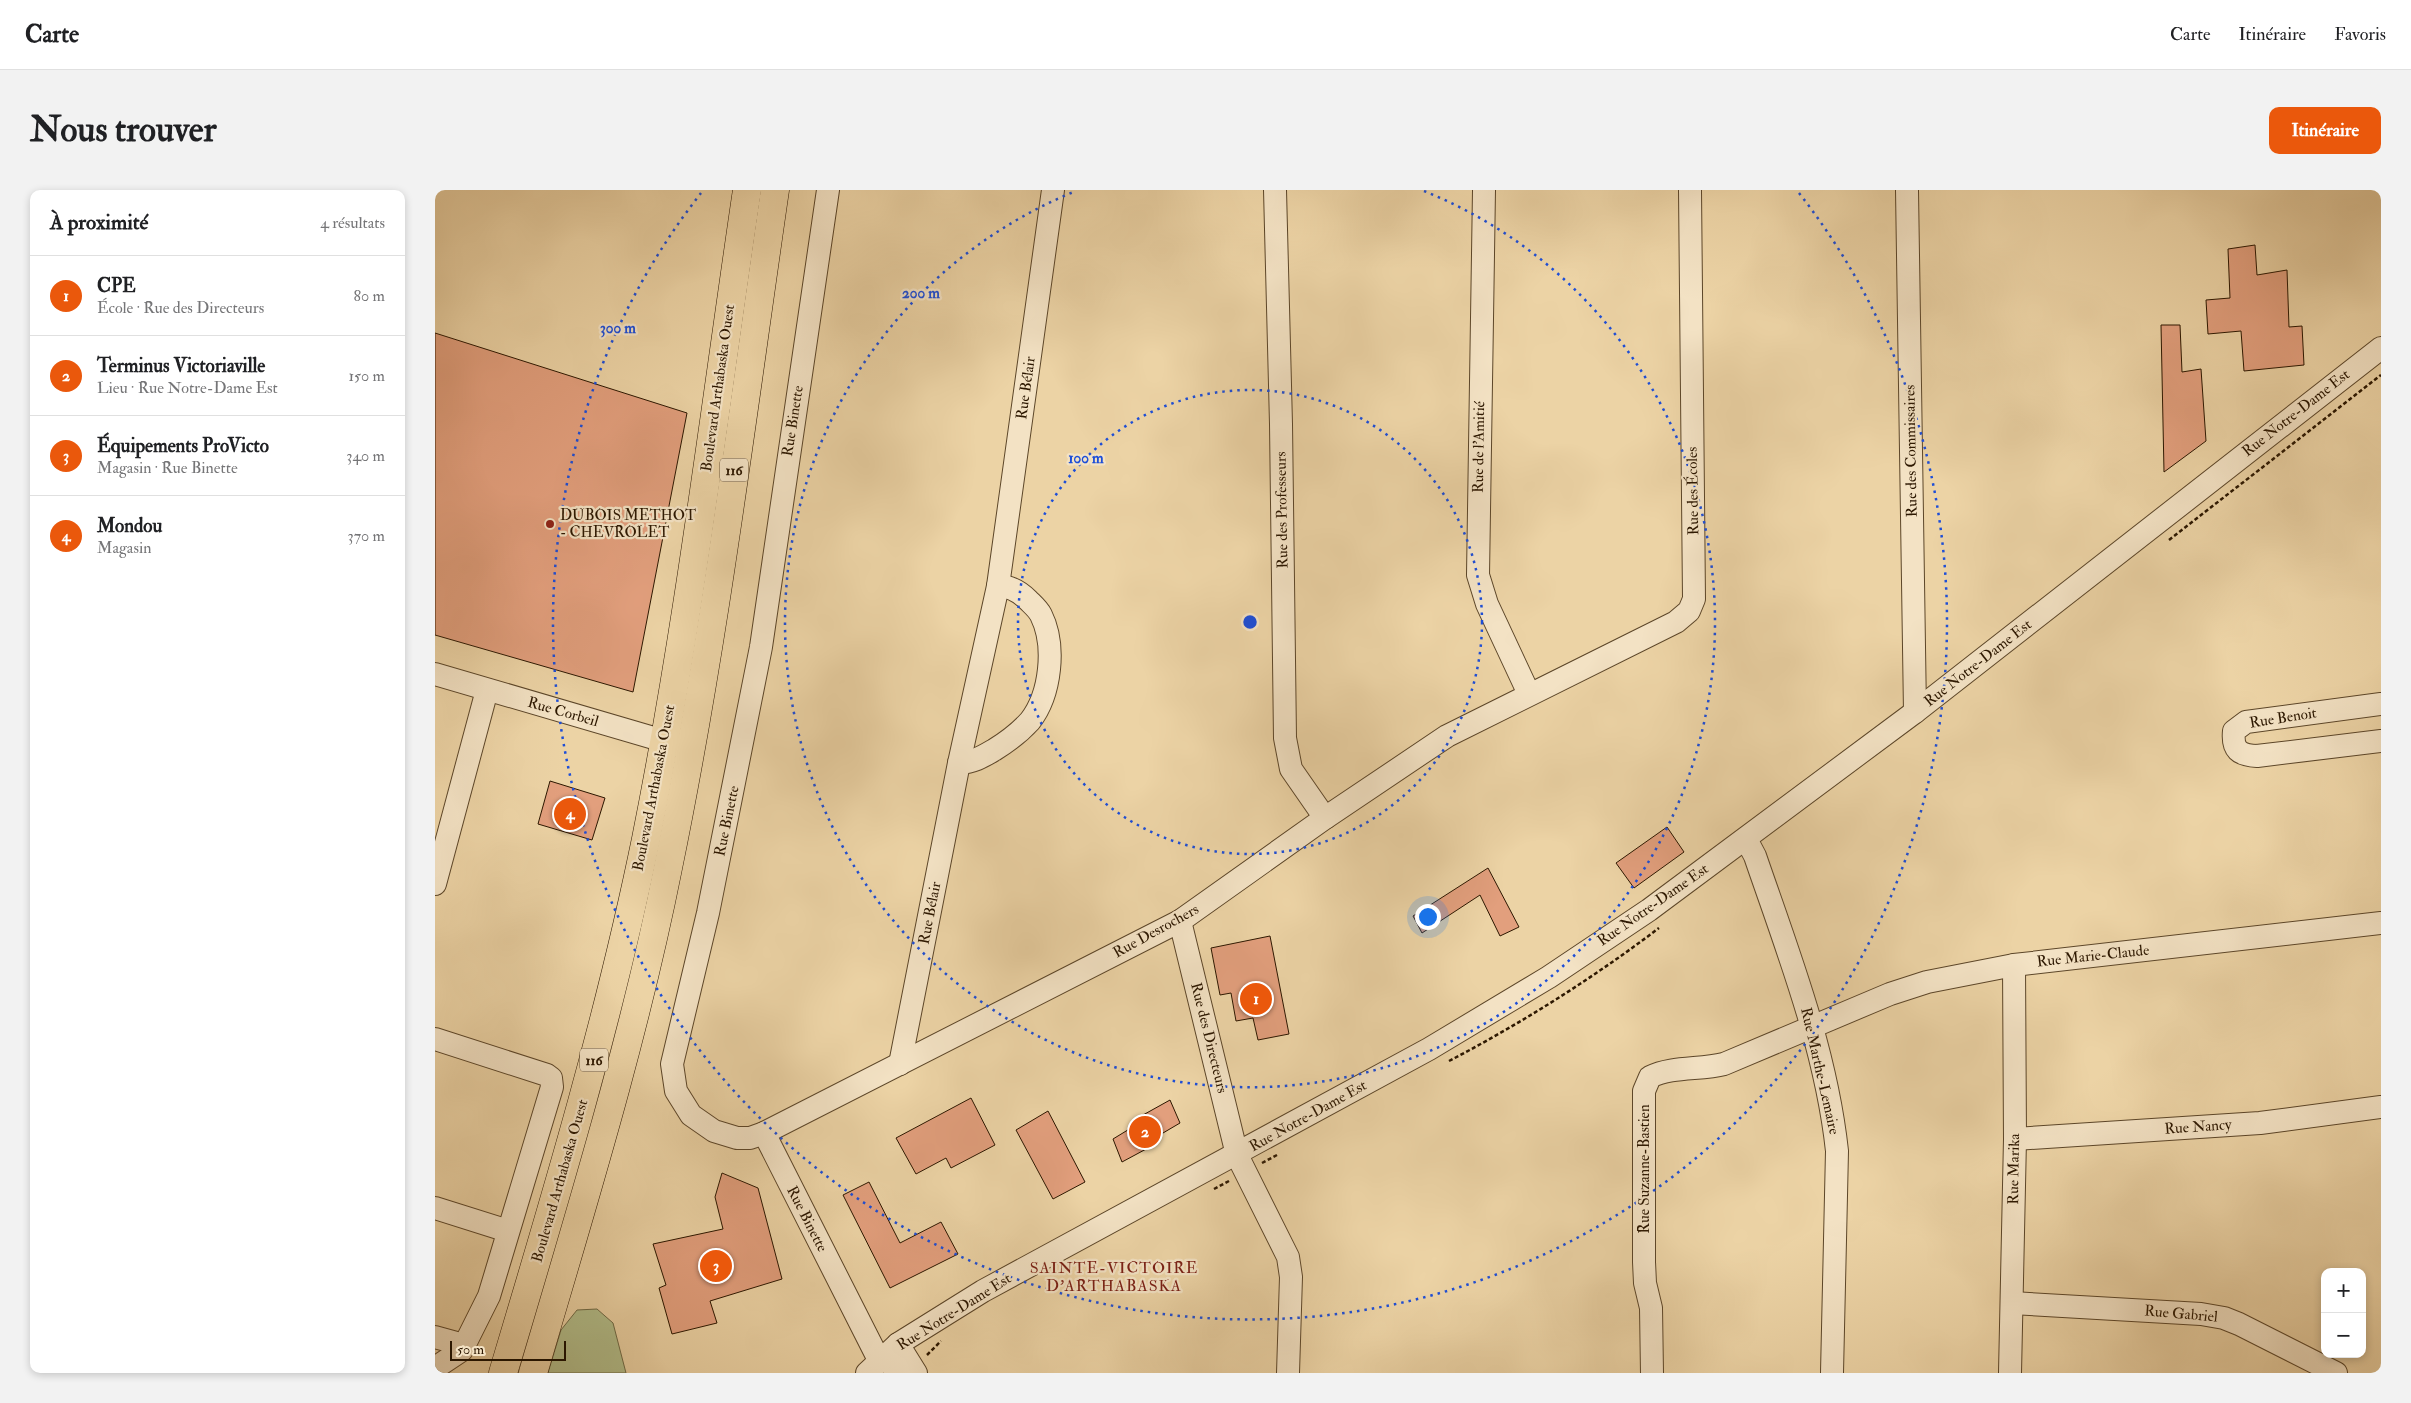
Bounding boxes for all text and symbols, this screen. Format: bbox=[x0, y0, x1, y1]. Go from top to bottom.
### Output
text: Carte bbox=[25, 19, 79, 50]
text: Carte bbox=[2170, 23, 2211, 46]
text: Itinéraire bbox=[2239, 23, 2306, 46]
text: Favoris bbox=[2334, 23, 2386, 46]
button: Itinéraire bbox=[2269, 107, 2381, 154]
text: Nous trouver bbox=[30, 108, 217, 152]
text: À proximité bbox=[50, 209, 148, 236]
text: 4 résultats bbox=[320, 213, 385, 233]
text: CPE bbox=[97, 274, 136, 298]
text: 200 m bbox=[902, 284, 940, 303]
text: 1 bbox=[63, 286, 69, 306]
text: 80 m bbox=[354, 286, 385, 306]
text: École · Rue des Directeurs bbox=[97, 298, 264, 318]
street label: Boulevard Arthabaska Ouest bbox=[697, 303, 739, 473]
text: 300 m bbox=[600, 319, 636, 338]
text: Terminus Victoriaville bbox=[97, 354, 265, 378]
street label: Rue Bélair bbox=[1012, 355, 1040, 421]
street label: Rue Notre-Dame Est bbox=[2238, 365, 2354, 461]
text: 2 bbox=[62, 366, 70, 386]
text: 150 m bbox=[348, 366, 385, 386]
text: Lieu · Rue Notre-Dame Est bbox=[97, 378, 278, 398]
street label: Rue Binette bbox=[778, 384, 808, 458]
street label: Rue des Commissaires bbox=[1900, 385, 1922, 517]
street label: Rue de l'Amitié bbox=[1469, 400, 1489, 493]
text: Équipements ProVicto bbox=[97, 434, 269, 458]
text: 3 bbox=[63, 446, 69, 466]
text: 340 m bbox=[346, 446, 385, 466]
street label: Rue des Écoles bbox=[1681, 446, 1703, 536]
text: 100 m bbox=[1068, 449, 1104, 468]
street label: Rue des Professeurs bbox=[1271, 451, 1293, 569]
text: Magasin · Rue Binette bbox=[97, 458, 238, 478]
road number: 116 bbox=[720, 458, 748, 482]
place label: DUBOIS METHOT - CHEVROLET bbox=[560, 506, 696, 542]
text: Mondou bbox=[97, 514, 162, 538]
marker: DUBOIS METHOT - CHEVROLET bbox=[544, 518, 556, 530]
text: 4 bbox=[62, 526, 70, 546]
text: 370 m bbox=[348, 526, 385, 546]
text: Magasin bbox=[97, 538, 151, 558]
centre of rings bbox=[1241, 613, 1259, 631]
street label: Rue Notre-Dame Est bbox=[1920, 615, 2036, 711]
street label: Rue Corbeil bbox=[525, 693, 601, 731]
street label: Boulevard Arthabaska Ouest bbox=[629, 703, 679, 873]
street label: Rue Benoit bbox=[2248, 703, 2318, 733]
street label: Rue Binette bbox=[710, 784, 744, 858]
pin: 4 bbox=[554, 795, 586, 833]
street label: Rue Notre-Dame Est bbox=[1594, 859, 1712, 950]
street label: Rue Bélair bbox=[915, 880, 945, 946]
street label: Rue Desrochers bbox=[1110, 900, 1202, 962]
your location bbox=[1415, 904, 1441, 930]
street label: Rue Marie-Claude bbox=[2036, 941, 2150, 971]
pin: 1 bbox=[1240, 980, 1272, 1018]
street label: Rue des Directeurs bbox=[1186, 981, 1232, 1095]
street label: Rue Marthe-Lemaire bbox=[1796, 1006, 1844, 1136]
road number: 116 bbox=[580, 1048, 608, 1072]
street label: Rue Notre-Dame Est bbox=[1246, 1076, 1370, 1156]
street label: Boulevard Arthabaska Ouest bbox=[528, 1097, 592, 1265]
street label: Rue Suzanne-Bastien bbox=[1635, 1104, 1654, 1234]
pin: 2 bbox=[1129, 1113, 1161, 1151]
street label: Rue Nancy bbox=[2164, 1115, 2233, 1139]
street label: Rue Marika bbox=[2004, 1132, 2024, 1205]
street label: Rue Binette bbox=[782, 1183, 832, 1255]
pin: 3 bbox=[700, 1247, 732, 1285]
district label: SAINTE-VICTOIRE D'ARTHABASKA bbox=[1030, 1258, 1198, 1296]
map controls bbox=[2321, 1268, 2366, 1358]
button: + bbox=[2321, 1268, 2366, 1313]
street label: Rue Notre-Dame Est bbox=[893, 1269, 1015, 1355]
street label: Rue Gabriel bbox=[2144, 1301, 2219, 1327]
button: − bbox=[2321, 1313, 2366, 1358]
scale bar bbox=[450, 1338, 566, 1361]
text: 50 m bbox=[457, 1341, 484, 1358]

